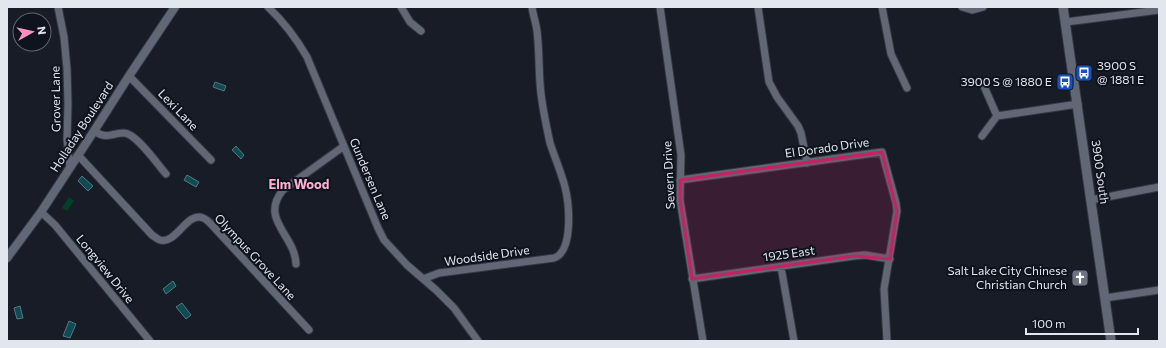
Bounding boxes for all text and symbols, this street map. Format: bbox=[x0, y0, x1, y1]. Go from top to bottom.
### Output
north arrow bbox=[12, 12, 52, 52]
text: N bbox=[35, 26, 49, 36]
place label: 3900 S @ 1881 E bbox=[1097, 58, 1144, 86]
bus stop icon: 3900 S @ 1881 E bbox=[1074, 63, 1094, 83]
street label: Grover Lane bbox=[47, 66, 63, 132]
bus stop icon: 3900 S @ 1880 E bbox=[1055, 72, 1075, 92]
place label: 3900 S @ 1880 E bbox=[961, 74, 1052, 88]
street label: Holladay Boulevard bbox=[47, 79, 116, 174]
street label: Lexi Lane bbox=[156, 86, 202, 133]
street label: El Dorado Drive bbox=[784, 134, 870, 160]
street label: Gundersen Lane bbox=[347, 136, 394, 222]
street label: 3900 South bbox=[1090, 139, 1112, 205]
street label: Severn Drive bbox=[659, 141, 677, 210]
district label: Elm Wood bbox=[269, 176, 329, 192]
street label: Olympus Grove Lane bbox=[212, 210, 299, 302]
street label: Longview Drive bbox=[74, 231, 138, 305]
street label: Woodside Drive bbox=[443, 242, 530, 268]
street label: 1925 East bbox=[762, 242, 816, 264]
place label: Salt Lake City Chinese Christian Church bbox=[948, 263, 1067, 291]
church icon: Salt Lake City Chinese Christian Church bbox=[1070, 268, 1090, 288]
scale bar bbox=[1026, 310, 1138, 336]
text: 100 m bbox=[1032, 316, 1066, 330]

